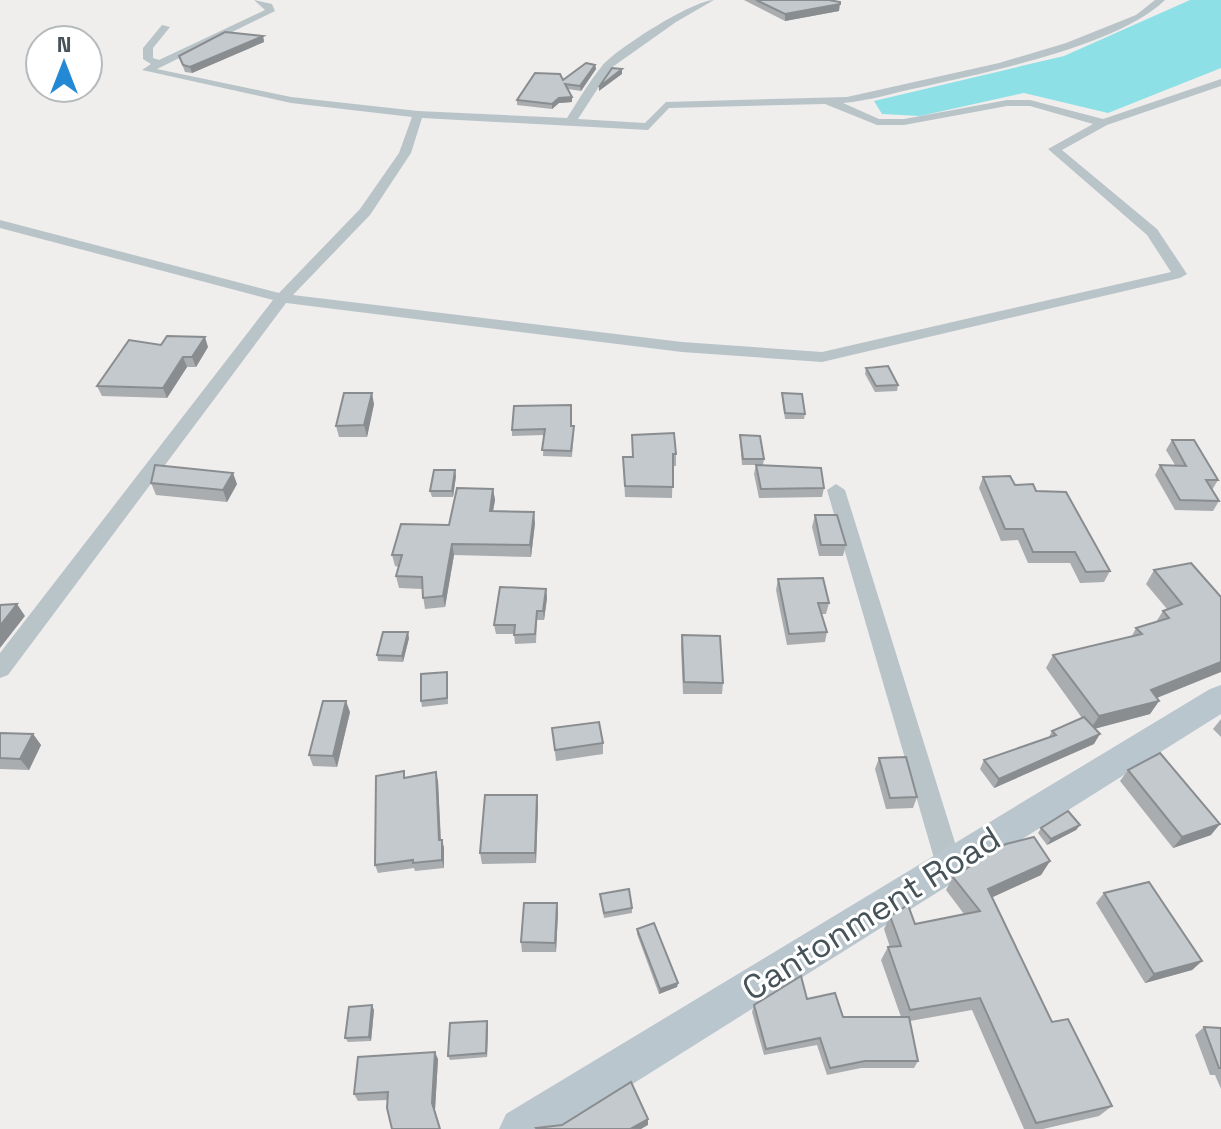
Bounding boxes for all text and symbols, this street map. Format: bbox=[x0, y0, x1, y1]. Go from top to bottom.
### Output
north arrow bbox=[24, 24, 104, 104]
text: N bbox=[57, 30, 71, 58]
street label: Cantonment Road bbox=[734, 817, 1008, 1010]

